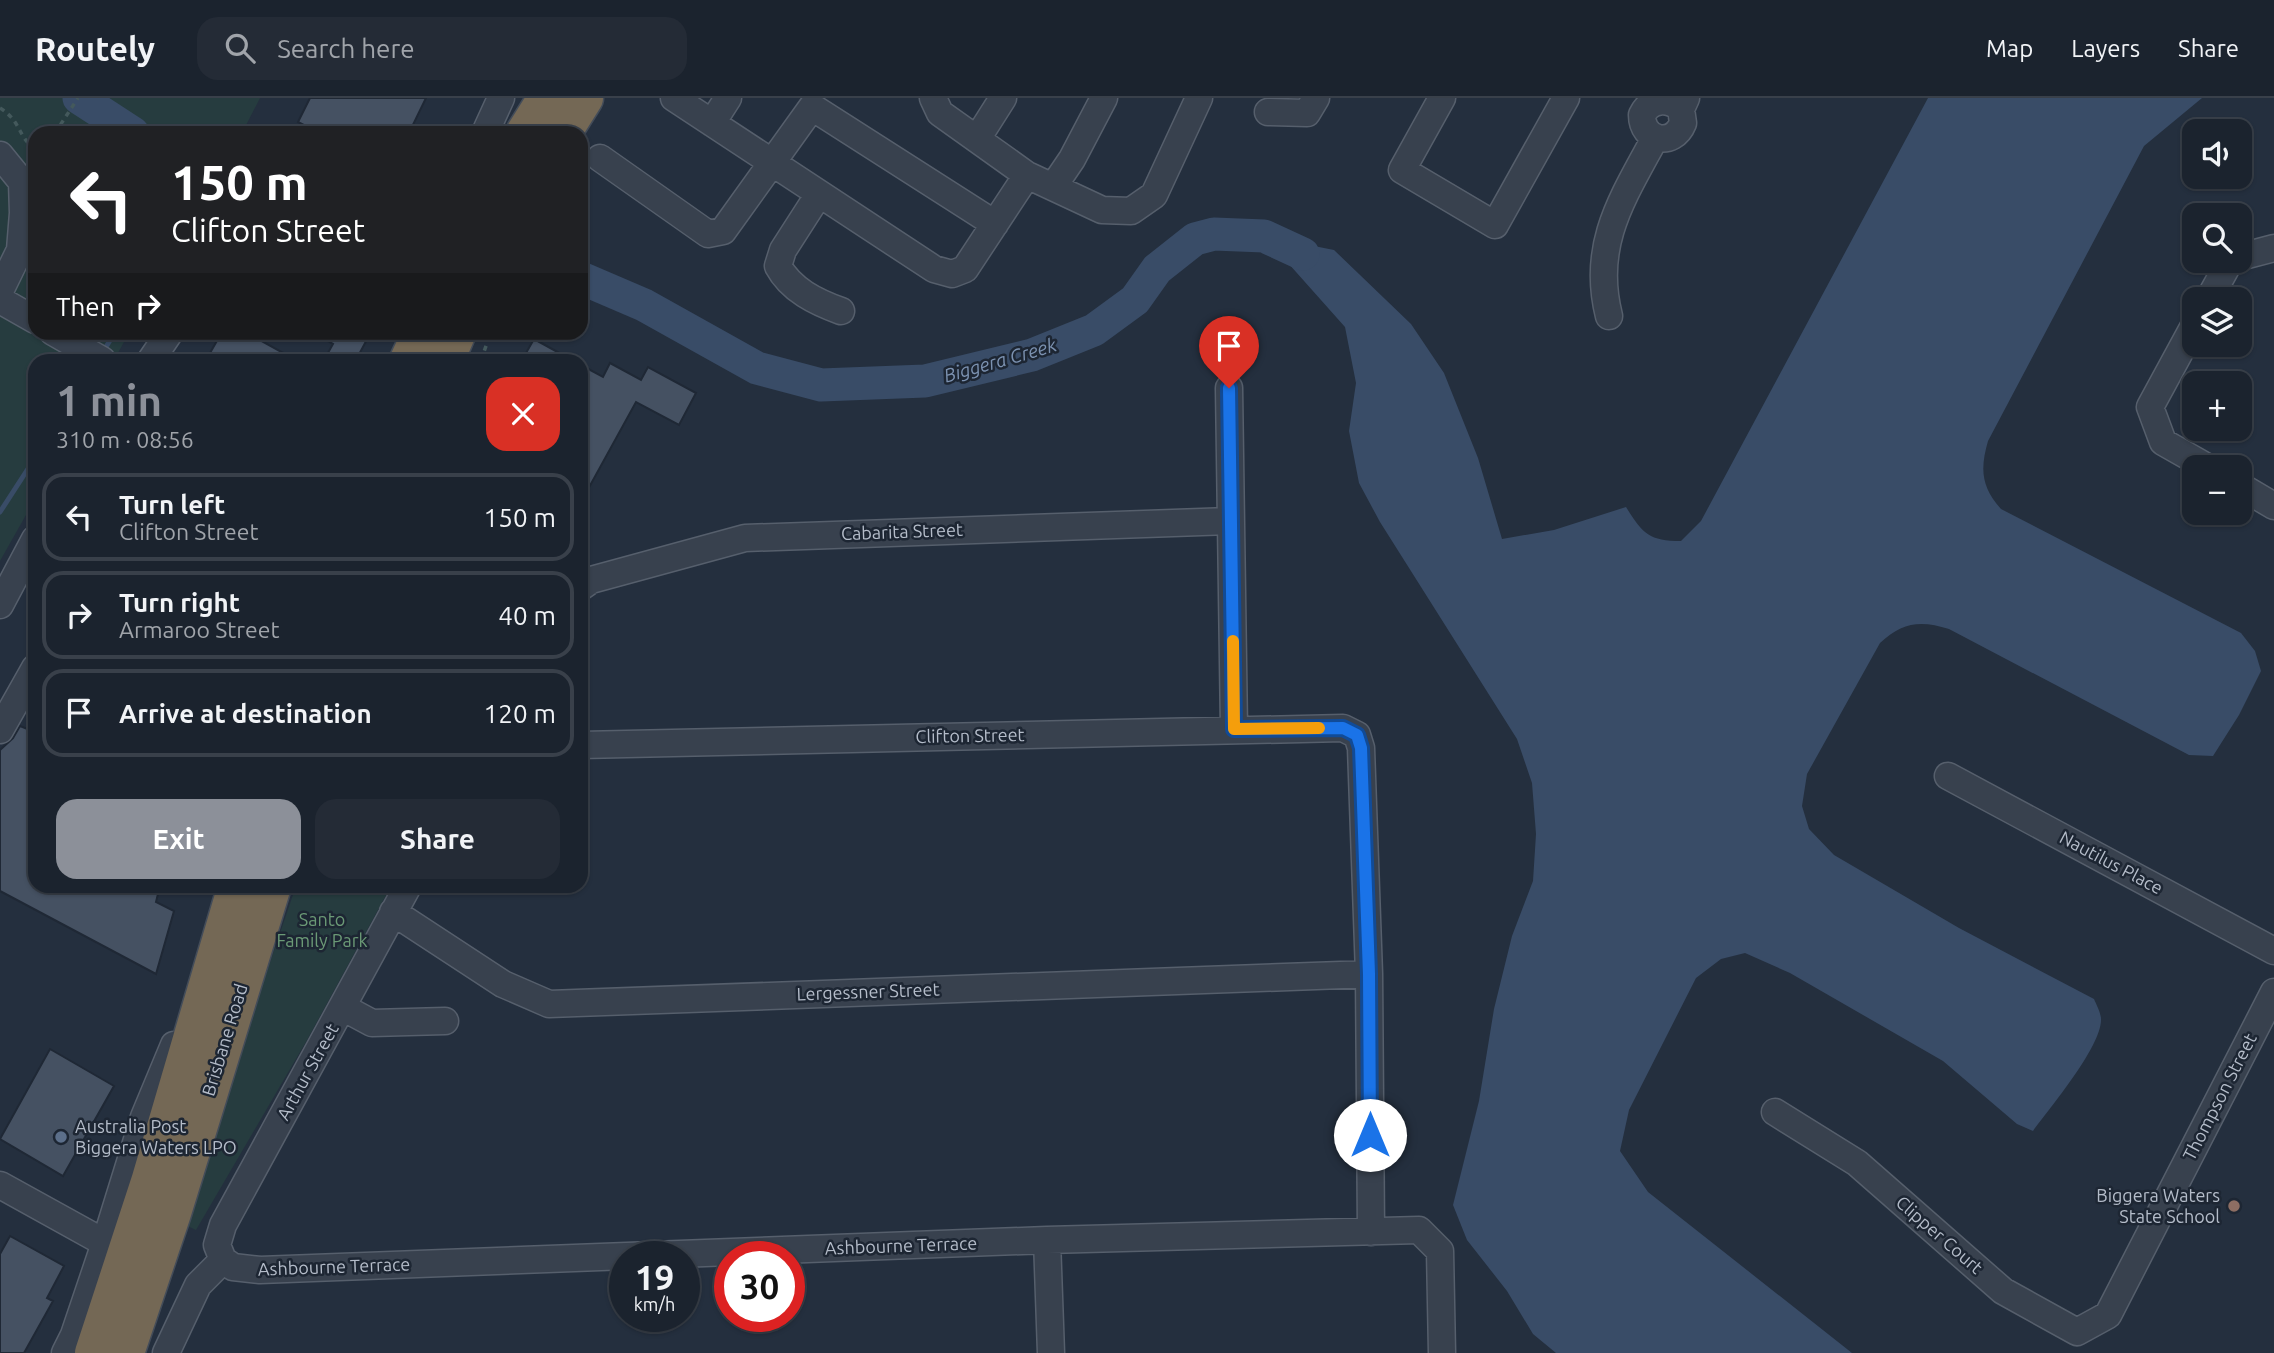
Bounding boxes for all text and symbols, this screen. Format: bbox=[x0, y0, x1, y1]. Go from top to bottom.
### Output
search box bbox=[197, 17, 687, 80]
icon: search bbox=[221, 29, 259, 67]
text: Routely bbox=[35, 30, 155, 67]
text: Search here bbox=[277, 34, 415, 63]
text: Map bbox=[1986, 35, 2033, 62]
text: Layers bbox=[2071, 35, 2140, 62]
text: Share bbox=[2178, 35, 2239, 62]
map controls bbox=[2182, 119, 2252, 525]
button: sound bbox=[2182, 119, 2252, 189]
icon: left bbox=[56, 154, 147, 245]
text: 150 m bbox=[171, 154, 308, 209]
button: search bbox=[2182, 203, 2252, 273]
text: Clifton Street bbox=[171, 212, 365, 248]
icon: right bbox=[129, 287, 167, 325]
button: layers bbox=[2182, 287, 2252, 357]
text: Then bbox=[56, 292, 115, 321]
pin bbox=[1199, 316, 1259, 388]
icon: arrive bbox=[1210, 327, 1248, 365]
water label: Biggera Creek bbox=[941, 333, 1059, 387]
button: + bbox=[2182, 371, 2252, 441]
text: 1 min bbox=[56, 377, 162, 424]
button: close bbox=[486, 377, 560, 451]
text: 310 m · 08:56 bbox=[56, 427, 194, 452]
button: − bbox=[2182, 455, 2252, 525]
text: Turn left bbox=[119, 490, 225, 519]
icon: left bbox=[60, 498, 98, 536]
text: 150 m bbox=[484, 503, 556, 532]
text: Clifton Street bbox=[119, 519, 259, 544]
street label: Cabarita Street bbox=[841, 519, 963, 543]
text: Turn right bbox=[119, 588, 240, 617]
icon: right bbox=[60, 596, 98, 634]
text: 40 m bbox=[498, 601, 556, 630]
text: Armaroo Street bbox=[119, 617, 279, 642]
icon: arrive bbox=[60, 694, 98, 732]
text: Arrive at destination bbox=[119, 699, 372, 728]
text: 120 m bbox=[484, 699, 556, 728]
street label: Clifton Street bbox=[915, 724, 1025, 746]
button: Exit bbox=[56, 799, 301, 879]
button: Share bbox=[315, 799, 560, 879]
street label: Nautilus Place bbox=[2057, 827, 2166, 898]
park label: Santo Family Park bbox=[276, 909, 368, 950]
street label: Lergessner Street bbox=[796, 979, 940, 1003]
street label: Brisbane Road bbox=[198, 981, 251, 1098]
street label: Arthur Street bbox=[272, 1020, 342, 1123]
street label: Thompson Street bbox=[2178, 1030, 2260, 1163]
position arrow bbox=[1333, 1098, 1407, 1172]
place label: Australia Post Biggera Waters LPO bbox=[75, 1116, 237, 1157]
marker: Australia Post Biggera Waters LPO bbox=[53, 1129, 69, 1145]
place label: Biggera Waters State School bbox=[2096, 1185, 2220, 1226]
street label: Clipper Court bbox=[1892, 1191, 1987, 1277]
marker: Biggera Waters State School bbox=[2226, 1198, 2242, 1214]
street label: Ashbourne Terrace bbox=[824, 1232, 978, 1258]
speed limit sign: 30 bbox=[714, 1241, 805, 1332]
street label: Ashbourne Terrace bbox=[257, 1253, 411, 1279]
text: 19 bbox=[635, 1257, 674, 1297]
text: km/h bbox=[634, 1294, 675, 1314]

